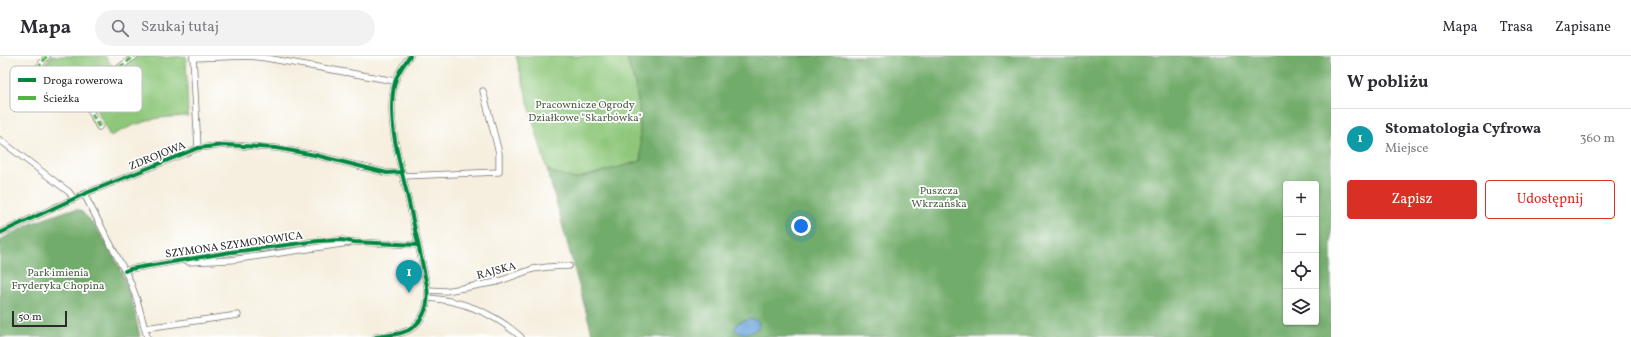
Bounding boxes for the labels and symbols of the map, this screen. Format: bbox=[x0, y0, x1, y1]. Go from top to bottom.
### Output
legend bbox=[10, 66, 142, 112]
text: Droga rowerowa bbox=[43, 74, 124, 89]
text: Ścieżka bbox=[43, 92, 80, 107]
park label: Pracownicze Ogrody Działkowe "Skarbówka" bbox=[528, 98, 642, 126]
street label: ZDROJOWA bbox=[127, 138, 188, 175]
park label: Puszcza Wkrzańska bbox=[911, 184, 967, 212]
your location bbox=[791, 216, 811, 236]
street label: SZYMONA SZYMONOWICA bbox=[164, 228, 304, 263]
street label: RAJSKA bbox=[475, 259, 518, 284]
pin: 1 bbox=[396, 260, 422, 293]
park label: Park imienia Fryderyka Chopina bbox=[11, 266, 105, 294]
scale bar bbox=[12, 309, 67, 328]

